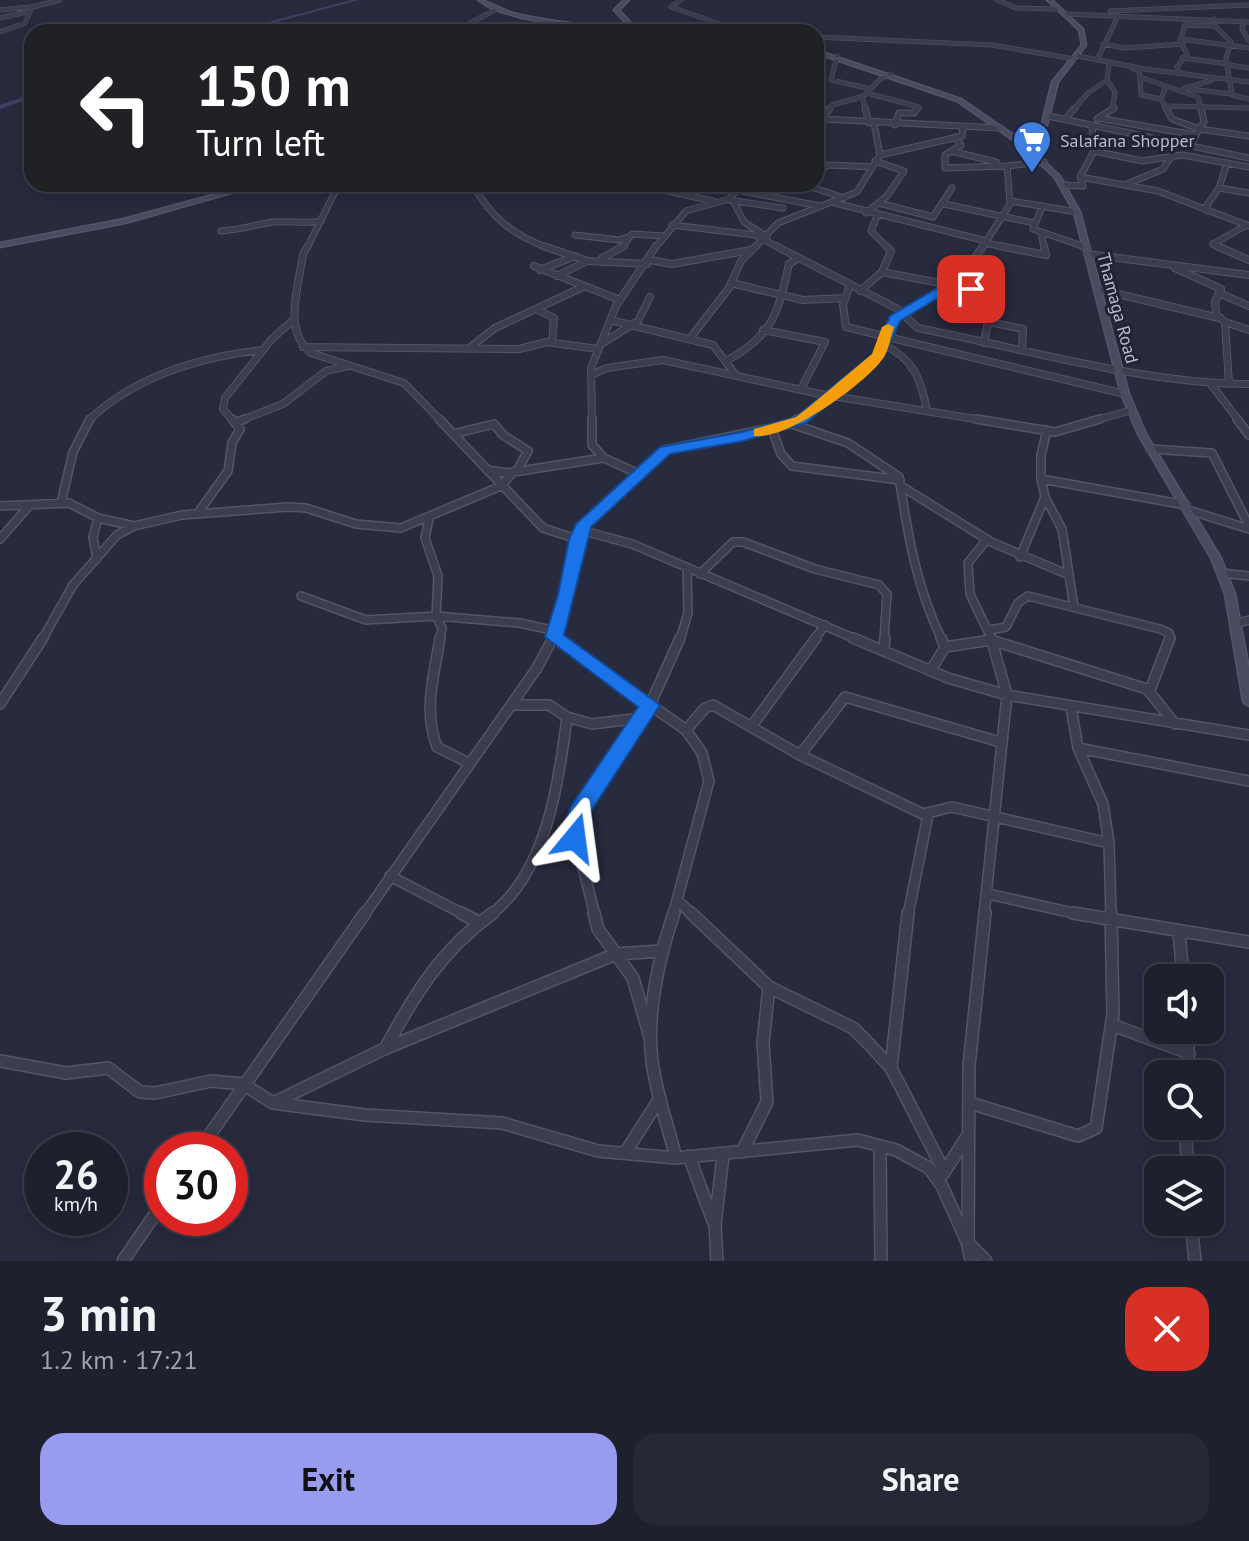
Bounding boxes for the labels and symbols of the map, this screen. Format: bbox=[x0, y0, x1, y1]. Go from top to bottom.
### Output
supermarket icon: Salafana Shopper bbox=[1011, 119, 1053, 174]
place label: Salafana Shopper bbox=[1060, 129, 1195, 152]
street label: Thamaga Road bbox=[1092, 250, 1144, 366]
pin bbox=[937, 255, 1005, 323]
position arrow bbox=[533, 796, 617, 880]
speed limit sign: 30 bbox=[144, 1132, 248, 1236]

